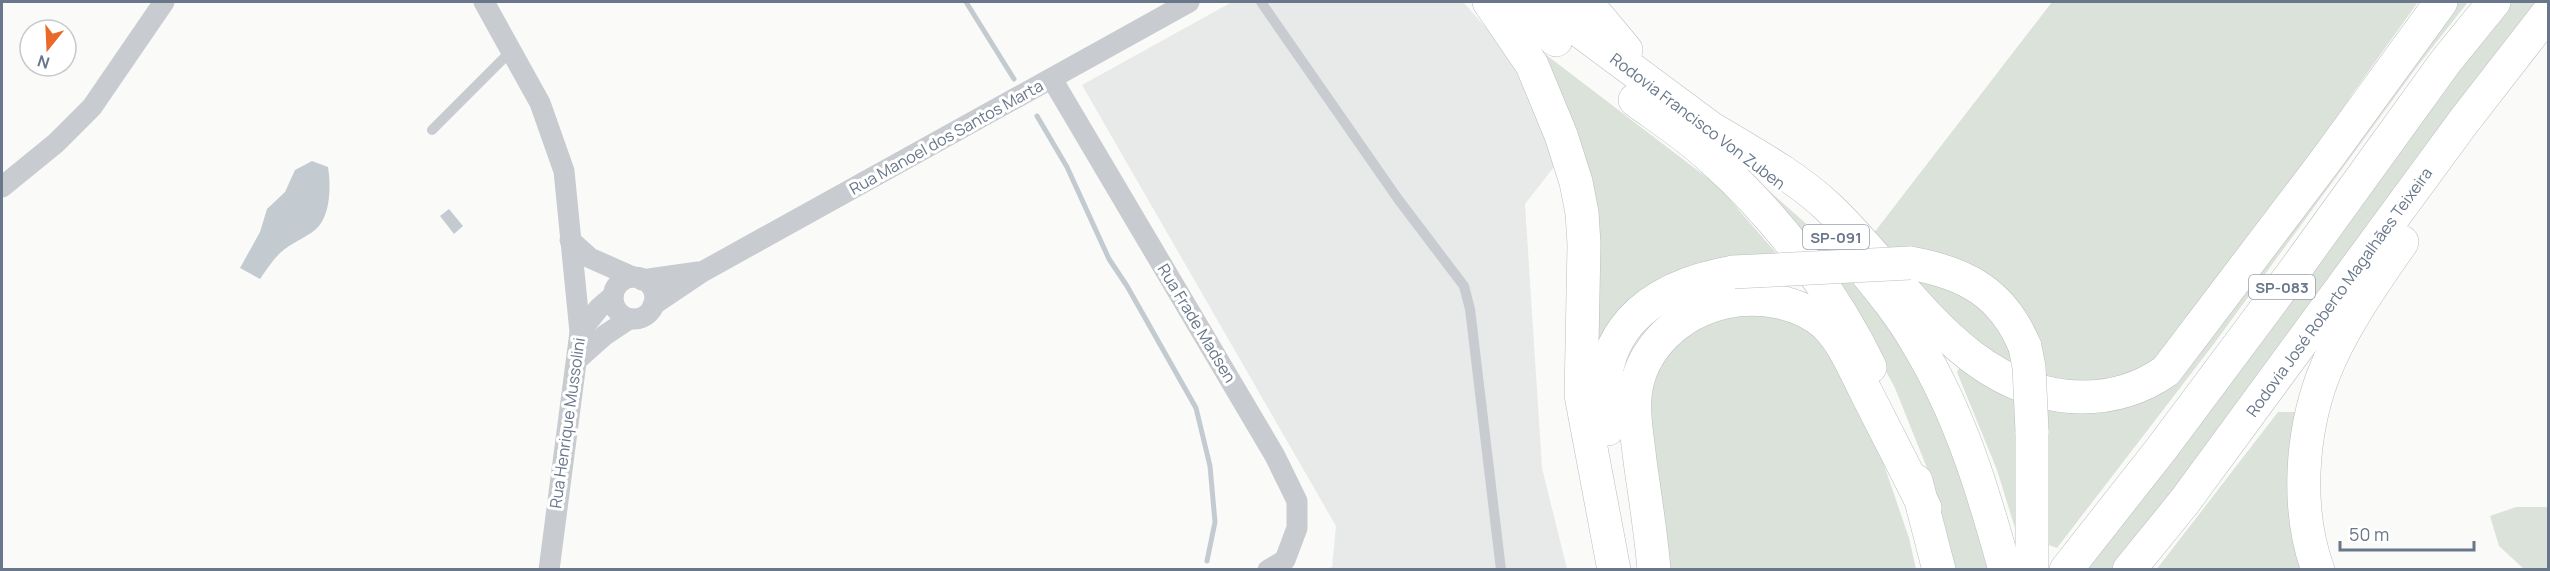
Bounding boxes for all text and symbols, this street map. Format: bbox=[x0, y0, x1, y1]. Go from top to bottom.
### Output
north arrow bbox=[18, 18, 78, 78]
street label: Rodovia Francisco Von Zuben bbox=[1606, 48, 1790, 194]
text: N bbox=[34, 50, 52, 75]
street label: Rua Manoel dos Santos Marta bbox=[845, 74, 1047, 200]
street label: Rodovia José Roberto Magalhães Teixeira bbox=[2241, 163, 2437, 421]
road number: SP-091 bbox=[1803, 225, 1869, 249]
street label: Rua Frade Madsen bbox=[1153, 260, 1241, 386]
road number: SP-083 bbox=[2249, 275, 2315, 299]
street label: Rua Henrique Mussolini bbox=[544, 336, 590, 510]
scale bar bbox=[2340, 514, 2474, 552]
text: 50 m bbox=[2349, 522, 2389, 546]

